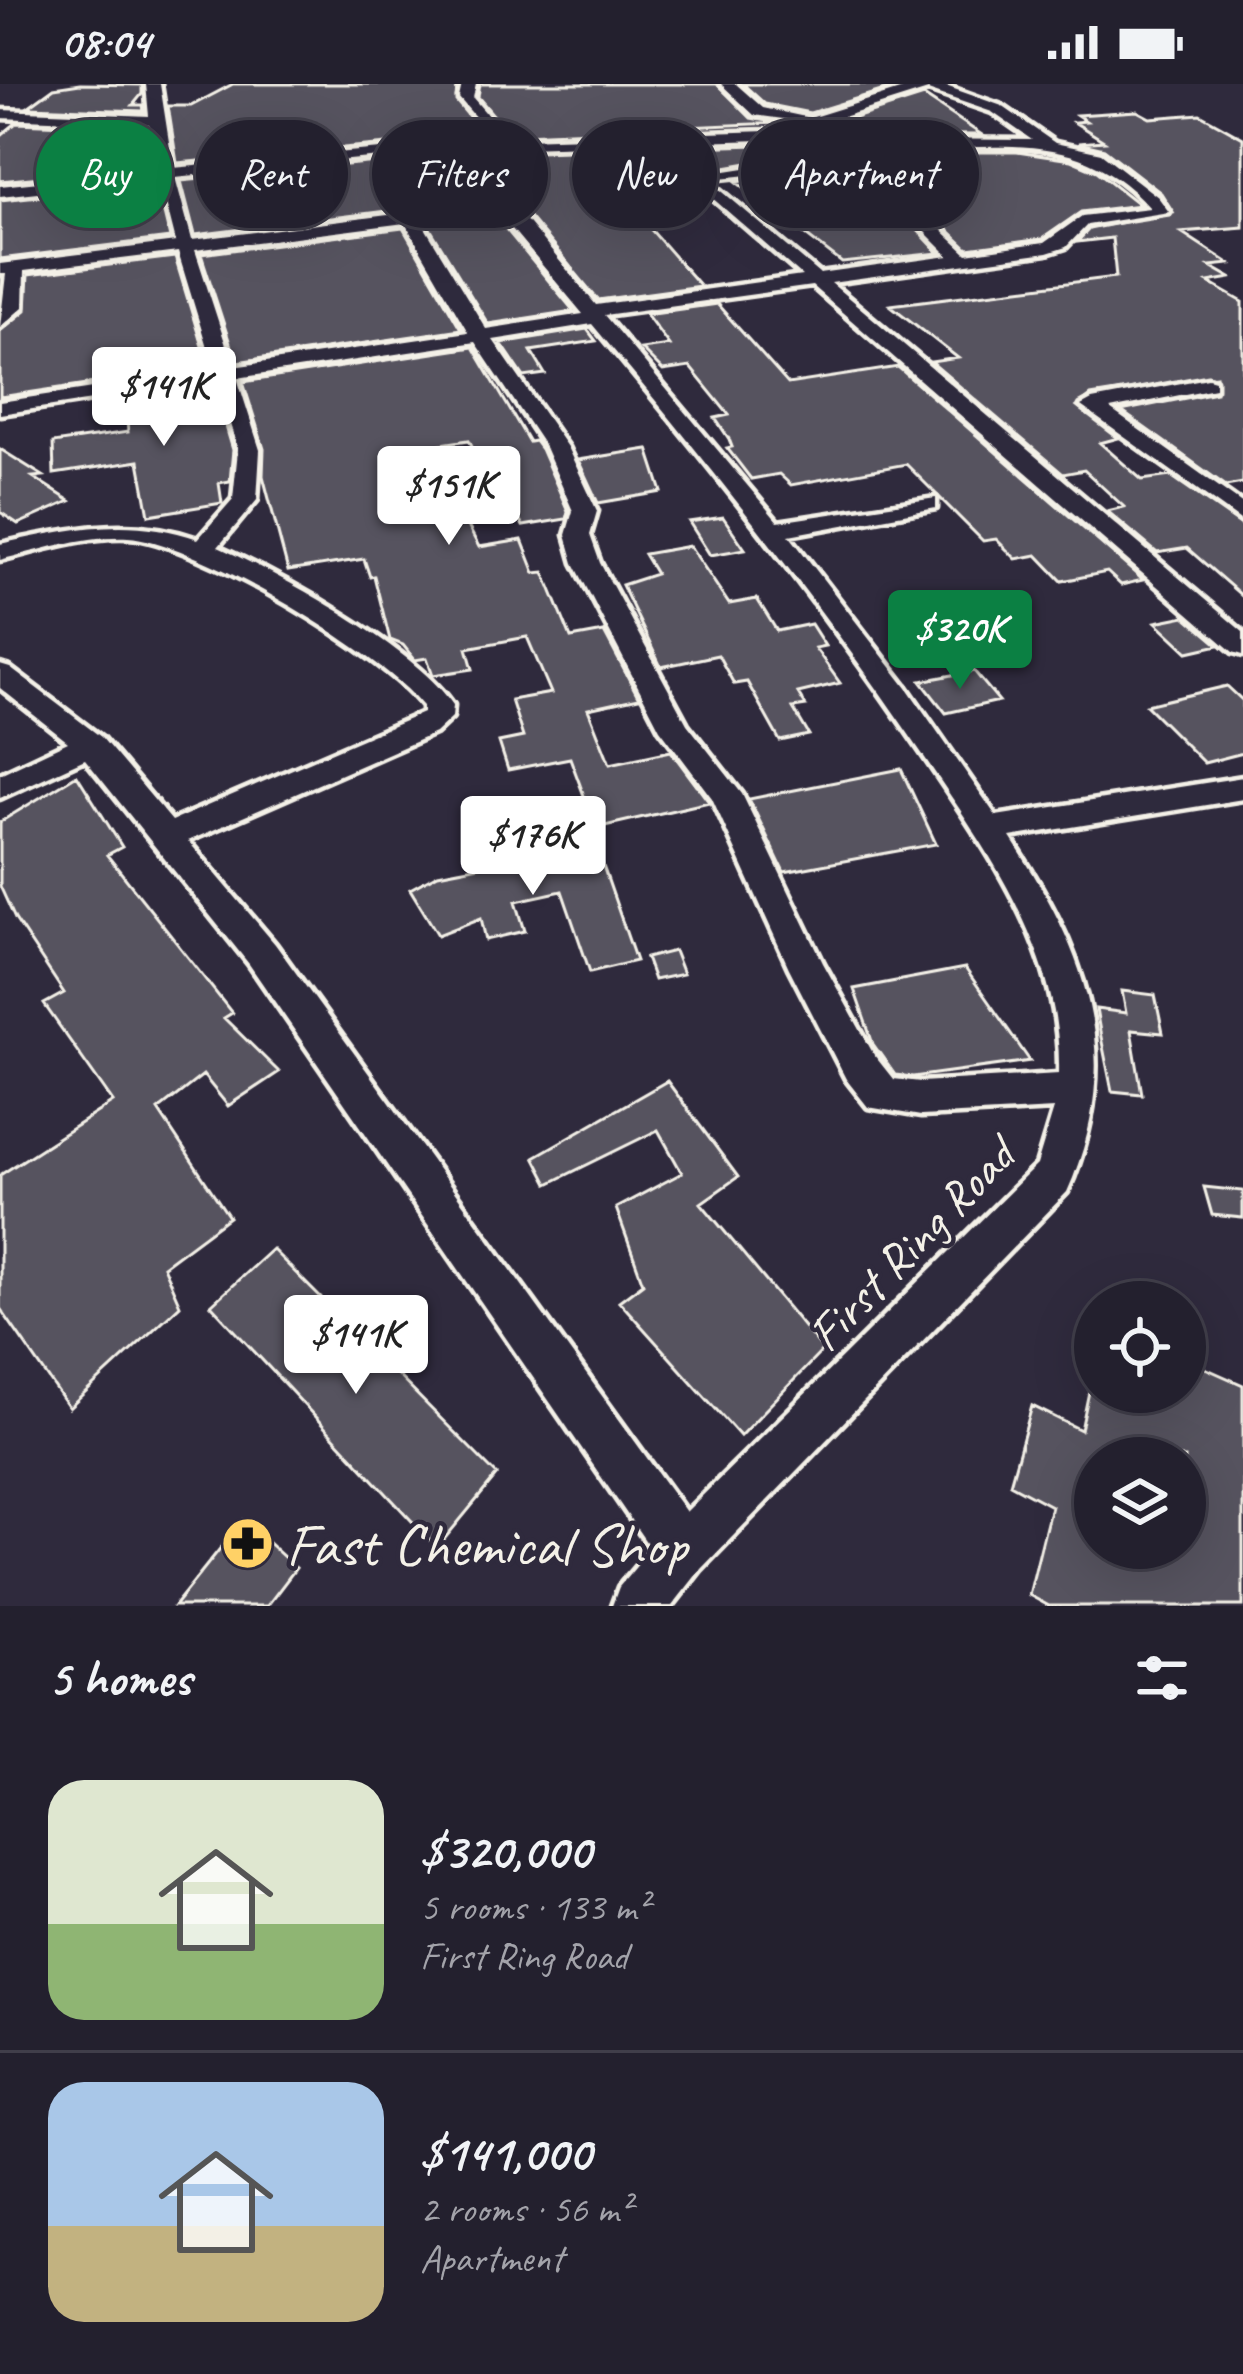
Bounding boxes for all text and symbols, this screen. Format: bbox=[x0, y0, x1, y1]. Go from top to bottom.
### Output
text: 08:04 bbox=[60, 14, 150, 71]
chip: Buy bbox=[36, 120, 172, 228]
chip: Rent bbox=[196, 120, 348, 228]
chip: Filters bbox=[372, 120, 548, 228]
chip: New bbox=[572, 120, 717, 228]
chip: Apartment bbox=[741, 120, 979, 228]
pin: $141K bbox=[80, 347, 248, 449]
text: $141K bbox=[119, 361, 209, 410]
pin: $151K bbox=[365, 446, 533, 548]
text: $151K bbox=[404, 460, 494, 509]
pin: $320K bbox=[876, 590, 1044, 692]
text: $320K bbox=[915, 604, 1005, 653]
pin: $176K bbox=[449, 796, 617, 898]
text: $176K bbox=[488, 810, 578, 859]
street label: First Ring Road bbox=[793, 1120, 1033, 1365]
map controls bbox=[1074, 1281, 1206, 1569]
button: locate bbox=[1074, 1281, 1206, 1413]
pin: $141K bbox=[272, 1295, 440, 1397]
text: $141K bbox=[311, 1309, 401, 1358]
button: layers bbox=[1074, 1437, 1206, 1569]
place label: Fast Chemical Shop bbox=[286, 1507, 690, 1583]
pharmacy icon: Fast Chemical Shop bbox=[219, 1516, 275, 1572]
icon: filters bbox=[1129, 1645, 1195, 1711]
text: 5 homes bbox=[48, 1646, 191, 1710]
text: $320,000 bbox=[420, 1819, 591, 1883]
icon: home bbox=[144, 1828, 288, 1972]
text: 5 rooms · 133 m² bbox=[420, 1883, 648, 1932]
text: First Ring Road bbox=[420, 1932, 628, 1981]
text: $141,000 bbox=[420, 2121, 591, 2185]
icon: home bbox=[144, 2130, 288, 2274]
text: 2 rooms · 56 m² bbox=[420, 2185, 631, 2234]
text: Apartment bbox=[420, 2234, 563, 2283]

